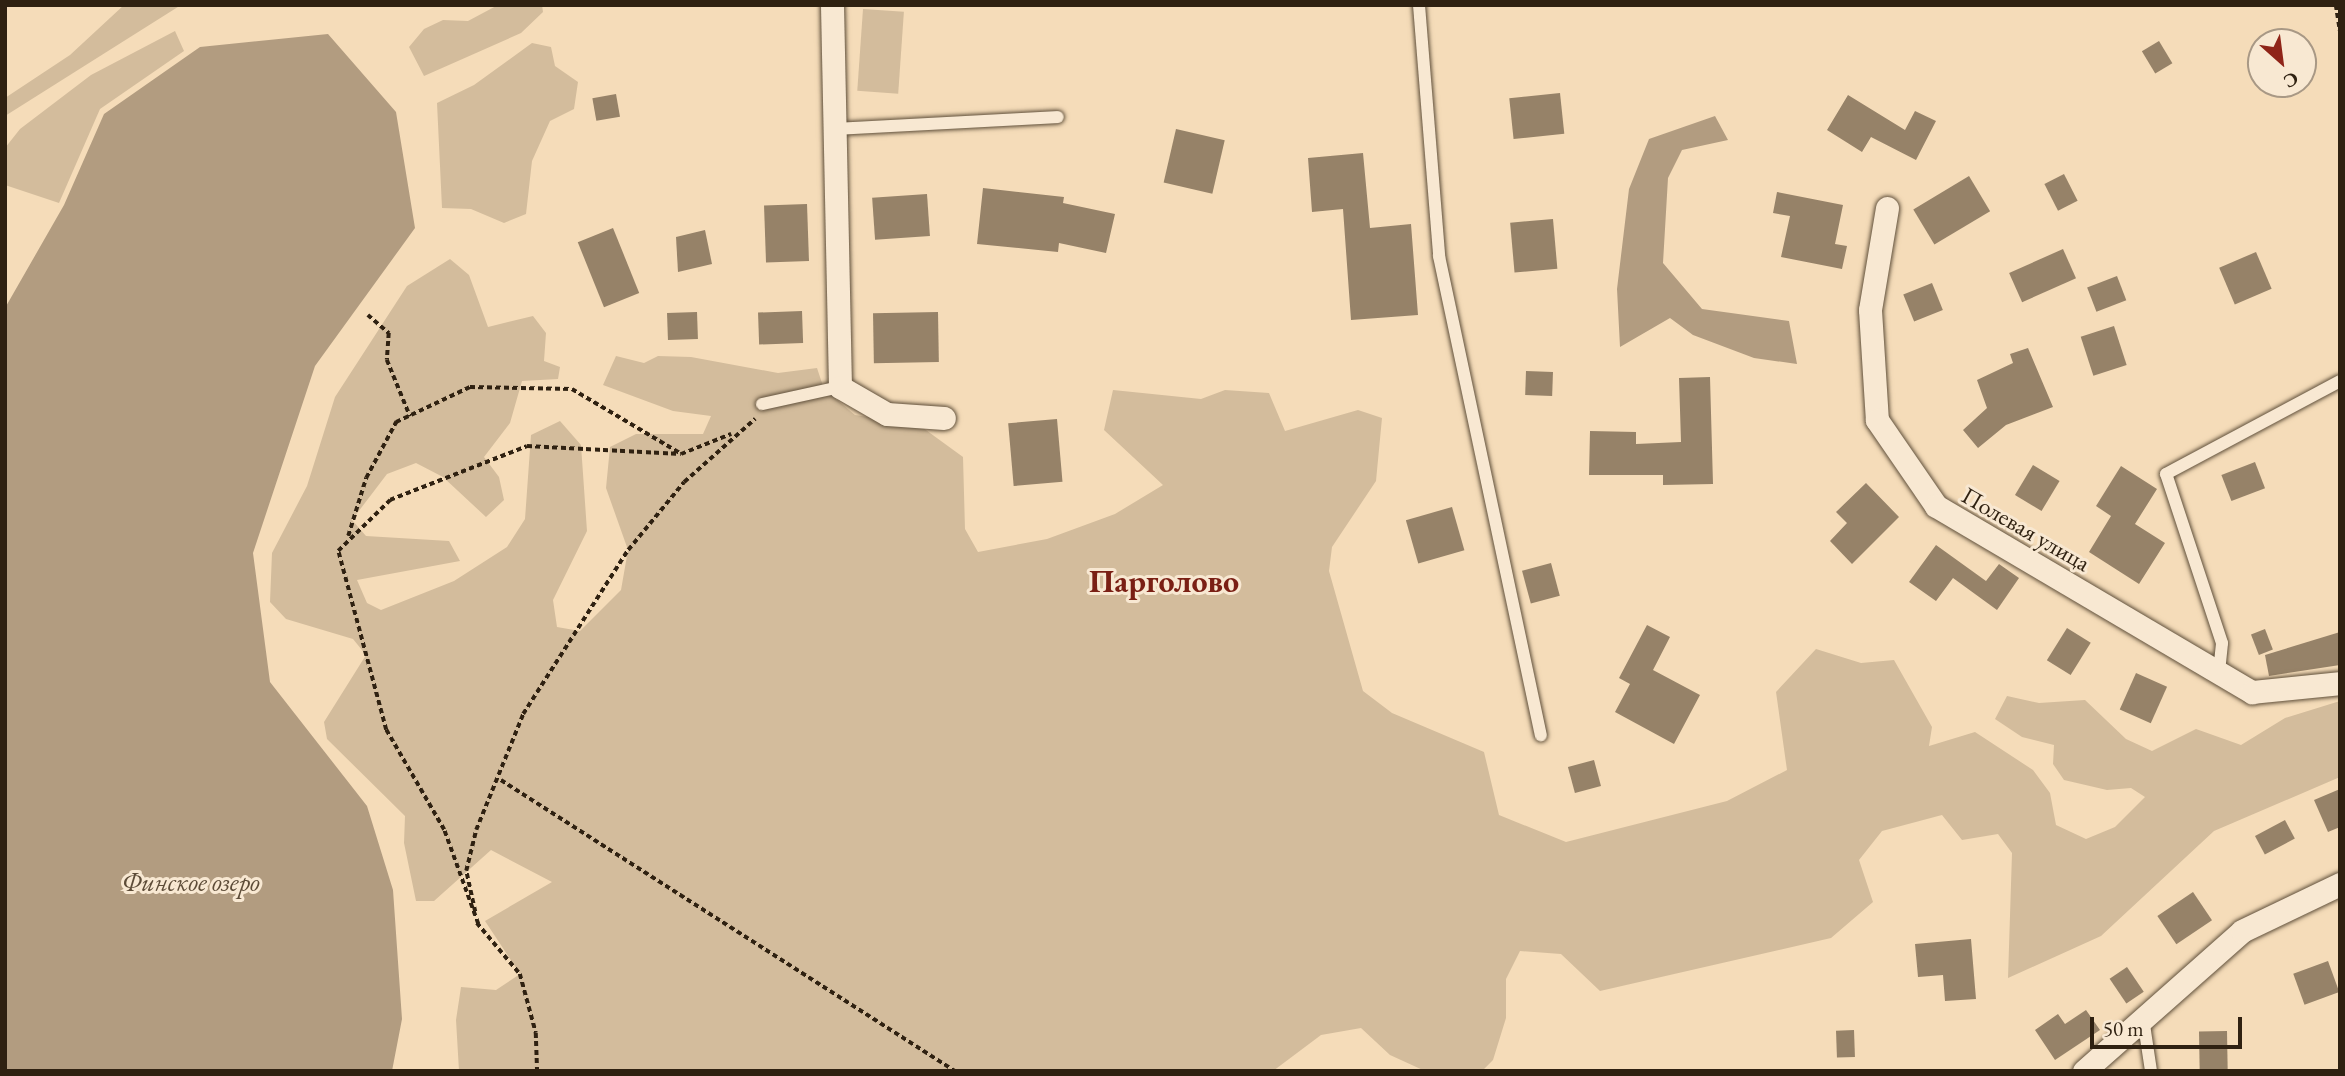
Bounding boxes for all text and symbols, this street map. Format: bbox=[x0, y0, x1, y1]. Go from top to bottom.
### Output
north arrow bbox=[2247, 28, 2317, 98]
text: С bbox=[2279, 66, 2303, 94]
street label: Полевая улица bbox=[1957, 481, 2095, 577]
district label: Парголово bbox=[1089, 562, 1239, 600]
water label: Финское озеро bbox=[122, 867, 260, 899]
scale bar bbox=[2093, 1002, 2245, 1046]
text: 50 m bbox=[2103, 1015, 2144, 1042]

